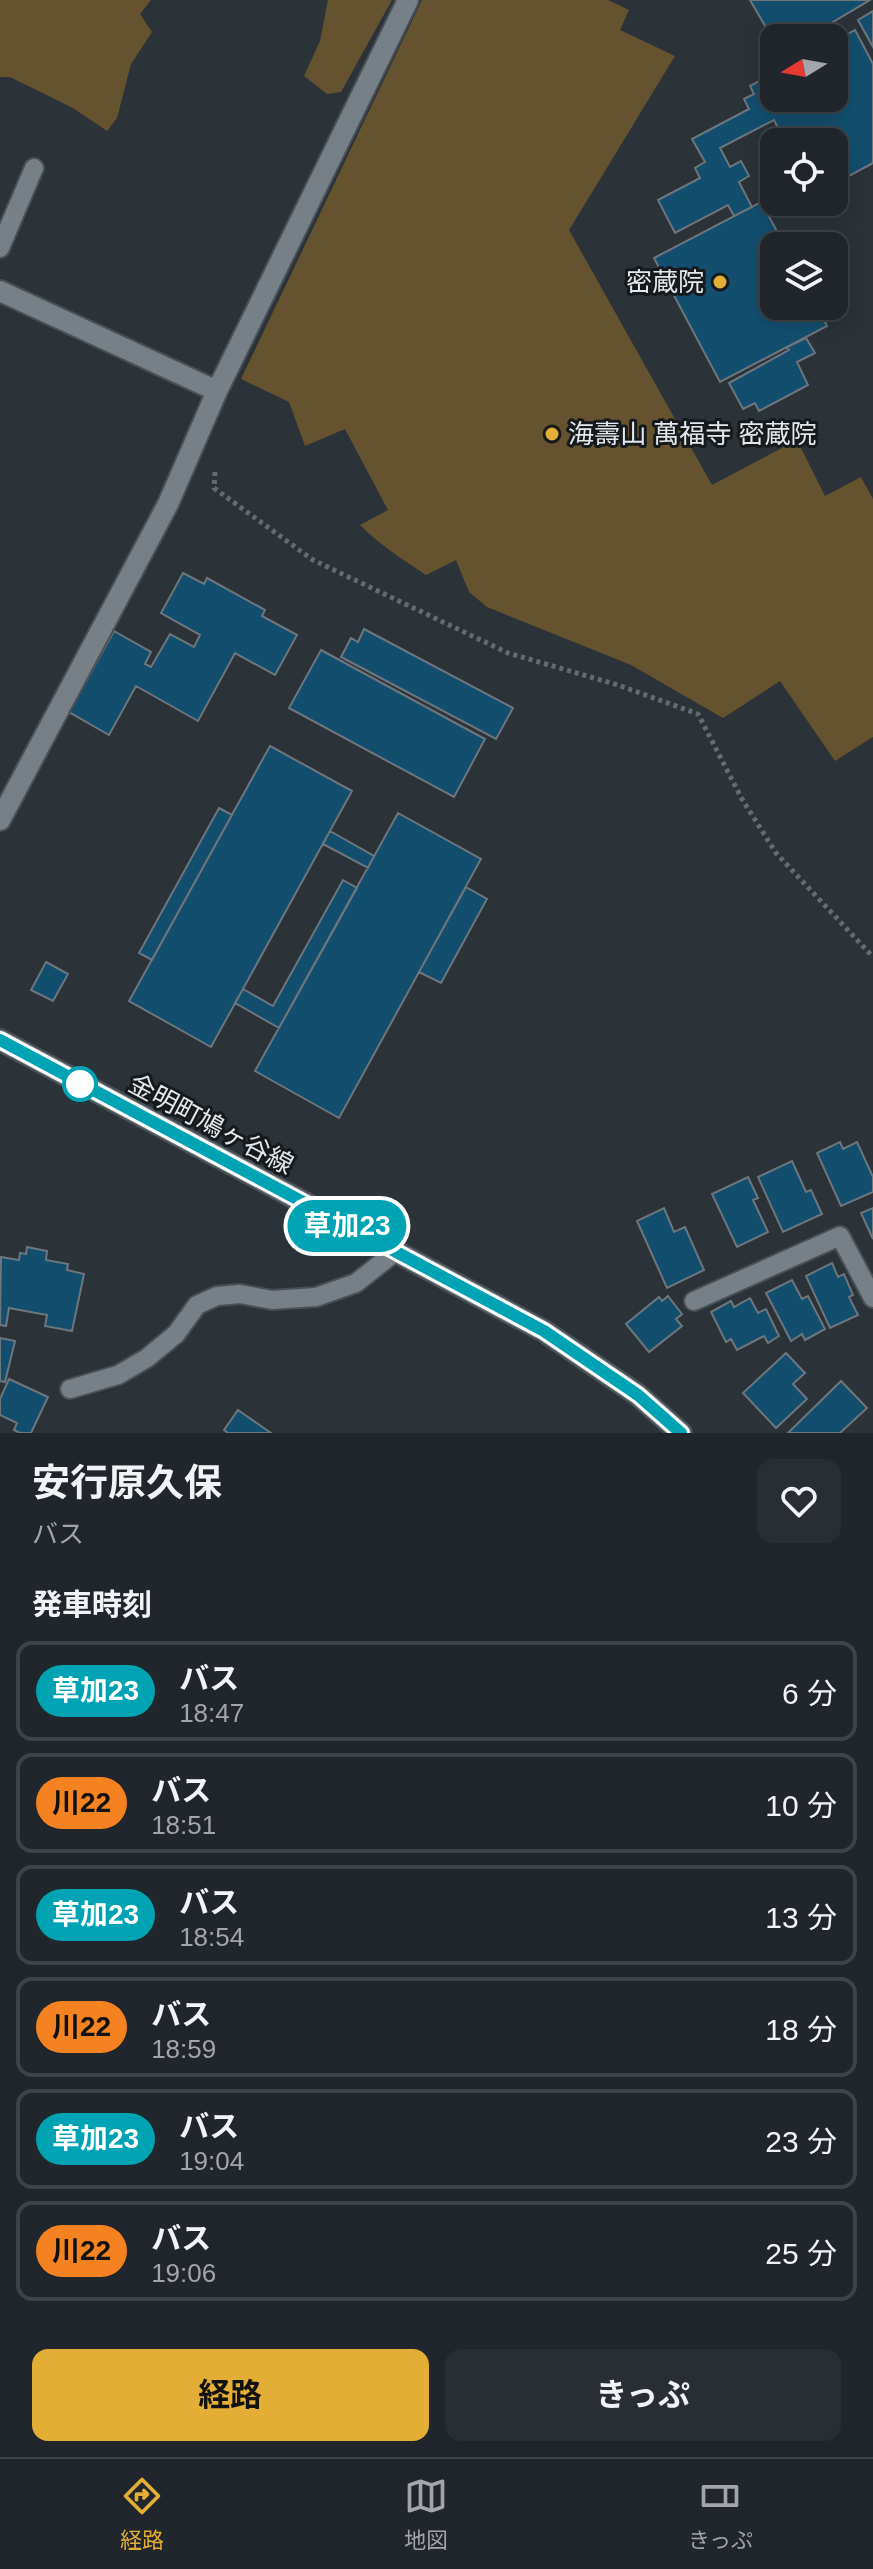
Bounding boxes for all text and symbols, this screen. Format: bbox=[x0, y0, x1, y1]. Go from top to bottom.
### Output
north arrow bbox=[760, 24, 848, 112]
map controls bbox=[760, 24, 848, 320]
button: locate bbox=[760, 128, 848, 216]
button: layers bbox=[760, 232, 848, 320]
place label: 密蔵院 bbox=[626, 267, 704, 297]
marker: 密蔵院 bbox=[711, 273, 729, 291]
place label: 海壽山 萬福寺 密蔵院 bbox=[568, 419, 816, 449]
marker: 海壽山 萬福寺 密蔵院 bbox=[543, 425, 561, 443]
unlabelled marker bbox=[63, 1067, 97, 1101]
street label: 金明町鳩ヶ谷線 bbox=[124, 1068, 298, 1180]
line badge: 草加23 bbox=[291, 1200, 403, 1252]
text: 草加23 bbox=[303, 1210, 391, 1241]
button: heart bbox=[757, 1459, 841, 1543]
text: 安行原久保 bbox=[32, 1462, 222, 1504]
text: バス bbox=[32, 1519, 84, 1549]
text: 発車時刻 bbox=[32, 1588, 152, 1621]
text: バス bbox=[179, 1662, 239, 1695]
text: 草加23 bbox=[52, 1675, 139, 1706]
text: 6 分 bbox=[782, 1677, 837, 1710]
text: 18:47 bbox=[179, 1698, 244, 1728]
text: バス bbox=[151, 1774, 211, 1807]
text: 川22 bbox=[52, 1787, 111, 1818]
text: 10 分 bbox=[765, 1789, 837, 1822]
text: 18:51 bbox=[151, 1810, 216, 1840]
text: バス bbox=[179, 1886, 239, 1919]
text: 草加23 bbox=[52, 1899, 139, 1930]
text: 13 分 bbox=[765, 1901, 837, 1934]
text: 18:54 bbox=[179, 1922, 244, 1952]
text: バス bbox=[151, 1998, 211, 2031]
text: 川22 bbox=[52, 2011, 111, 2042]
text: 18 分 bbox=[765, 2013, 837, 2046]
text: 18:59 bbox=[151, 2034, 216, 2064]
text: バス bbox=[179, 2110, 239, 2143]
text: 草加23 bbox=[52, 2123, 139, 2154]
text: 23 分 bbox=[765, 2125, 837, 2158]
text: 19:04 bbox=[179, 2146, 244, 2176]
text: バス bbox=[151, 2222, 211, 2255]
text: 川22 bbox=[52, 2235, 111, 2266]
text: 25 分 bbox=[765, 2237, 837, 2270]
text: 19:06 bbox=[151, 2258, 216, 2288]
button: 経路 bbox=[32, 2349, 429, 2441]
button: きっぷ bbox=[445, 2349, 841, 2441]
tab: 経路 bbox=[120, 2474, 164, 2554]
tab: 地図 bbox=[404, 2474, 448, 2554]
tab: きっぷ bbox=[688, 2474, 753, 2554]

